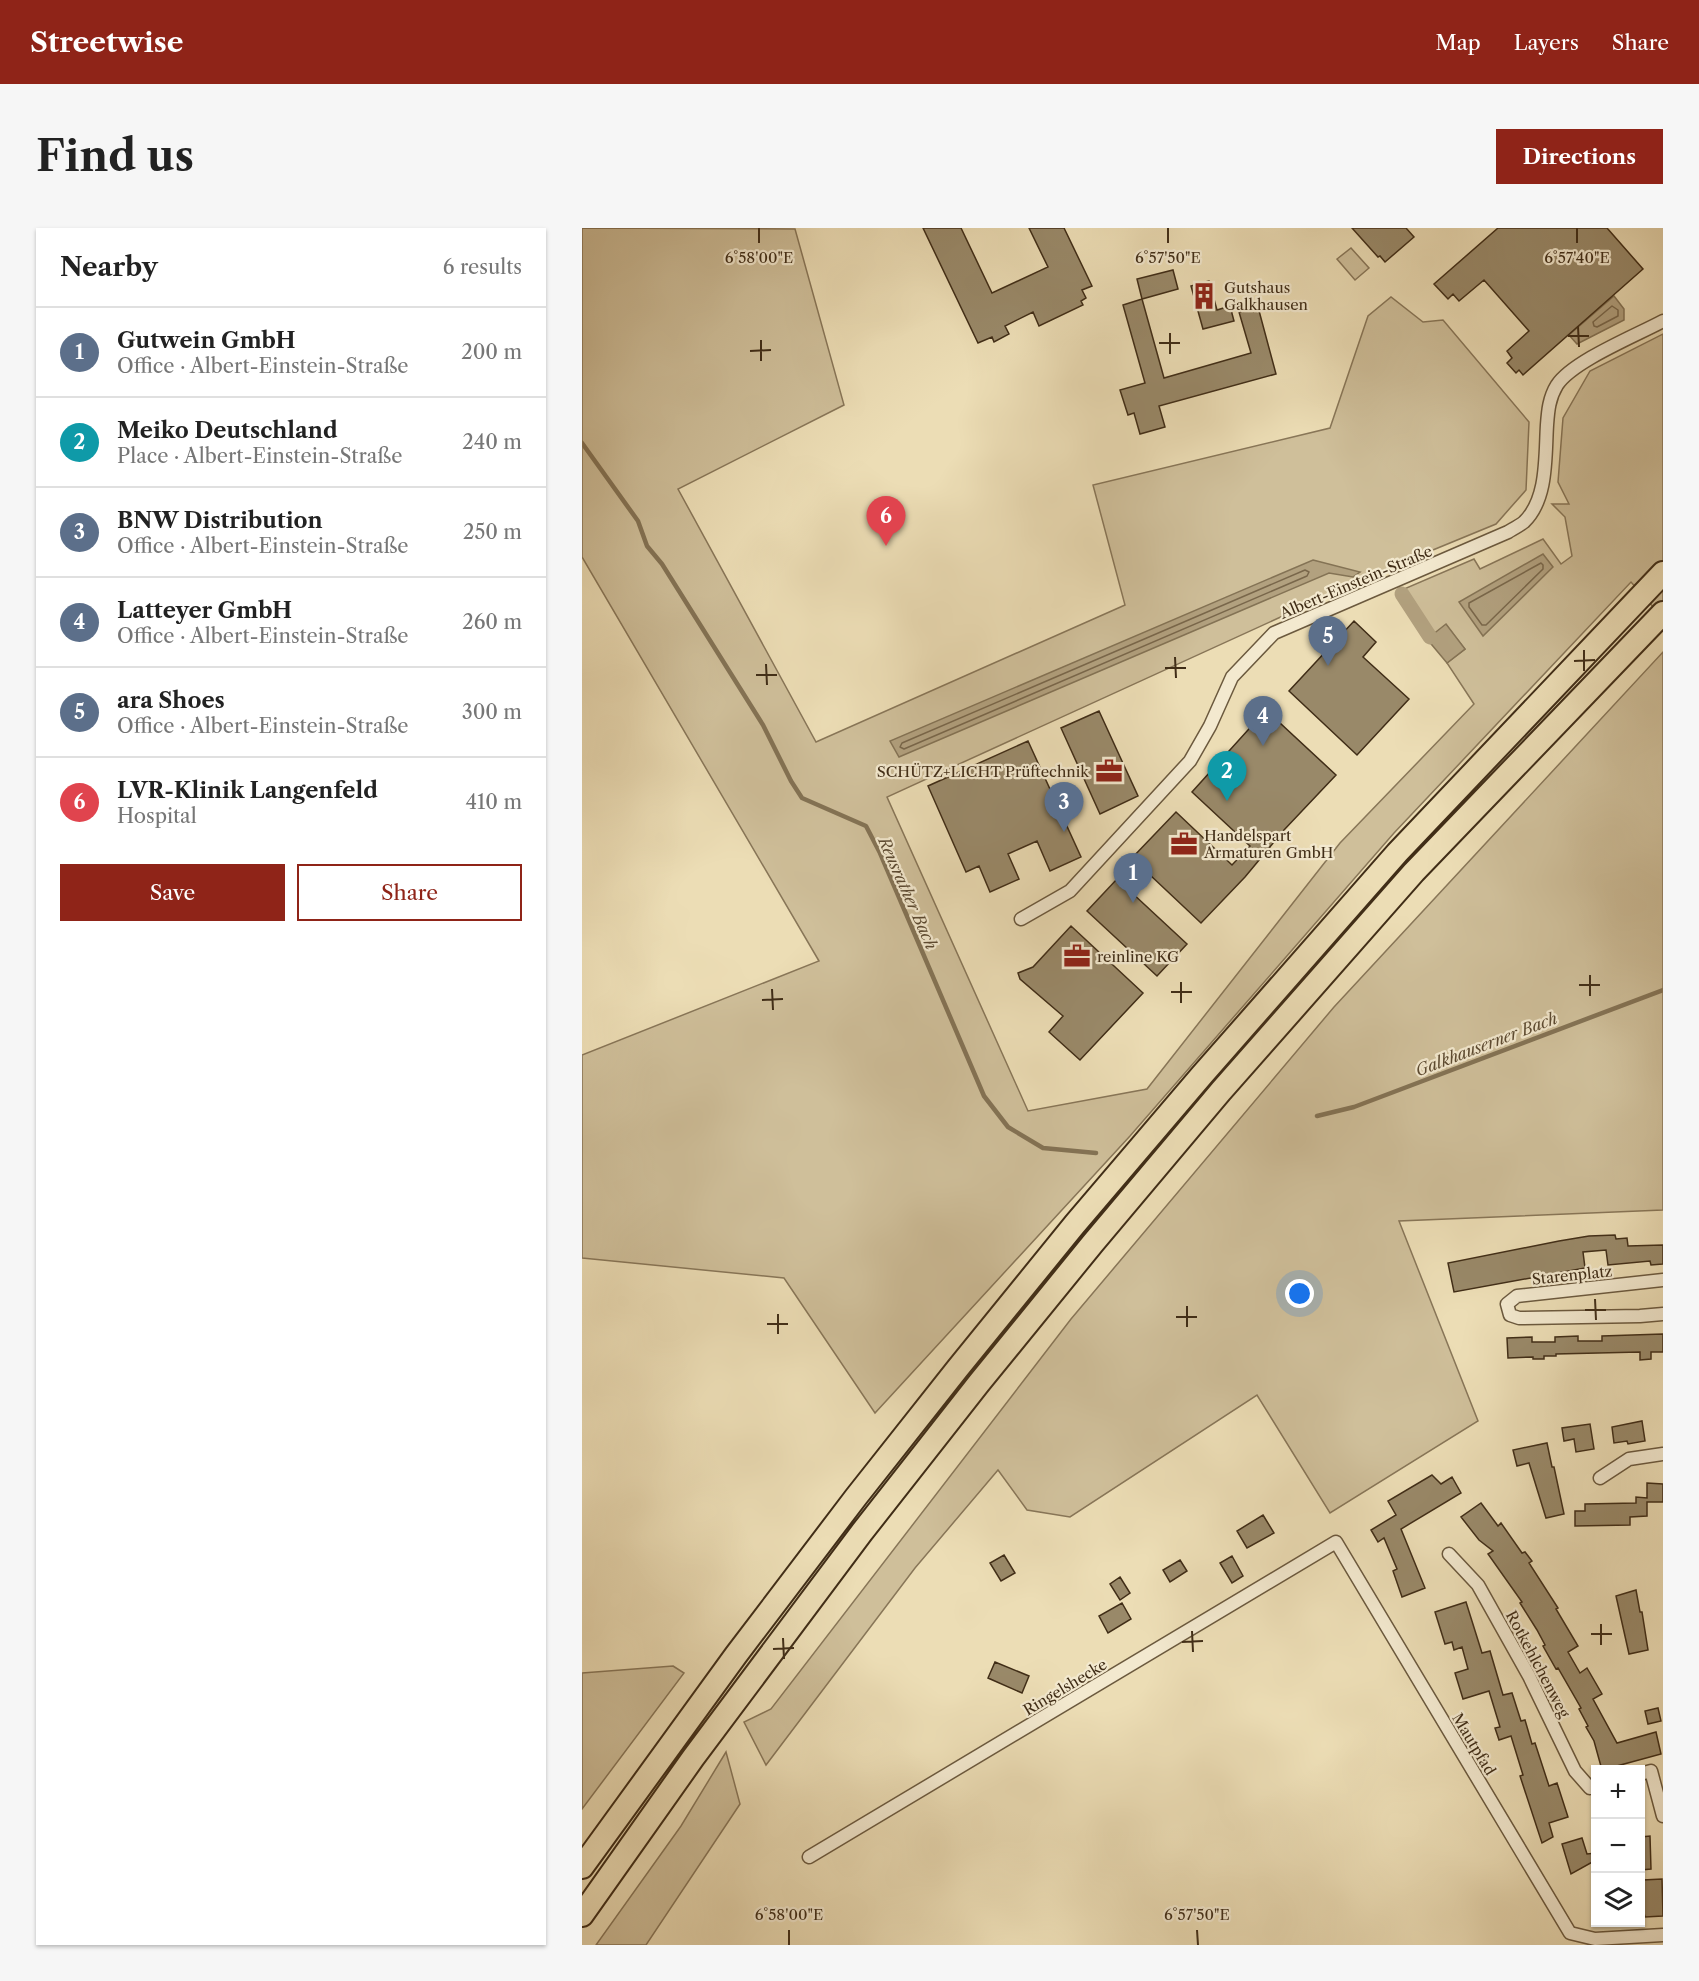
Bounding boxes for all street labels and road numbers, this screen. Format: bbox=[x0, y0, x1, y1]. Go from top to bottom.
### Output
street label: Albert-Einstein-Straße bbox=[1276, 541, 1435, 623]
street label: Starenplatz bbox=[1531, 1261, 1613, 1289]
street label: Rotkehlchenweg bbox=[1502, 1607, 1574, 1721]
street label: Ringelshecke bbox=[1020, 1655, 1110, 1719]
street label: Mautpfad bbox=[1448, 1709, 1500, 1779]

